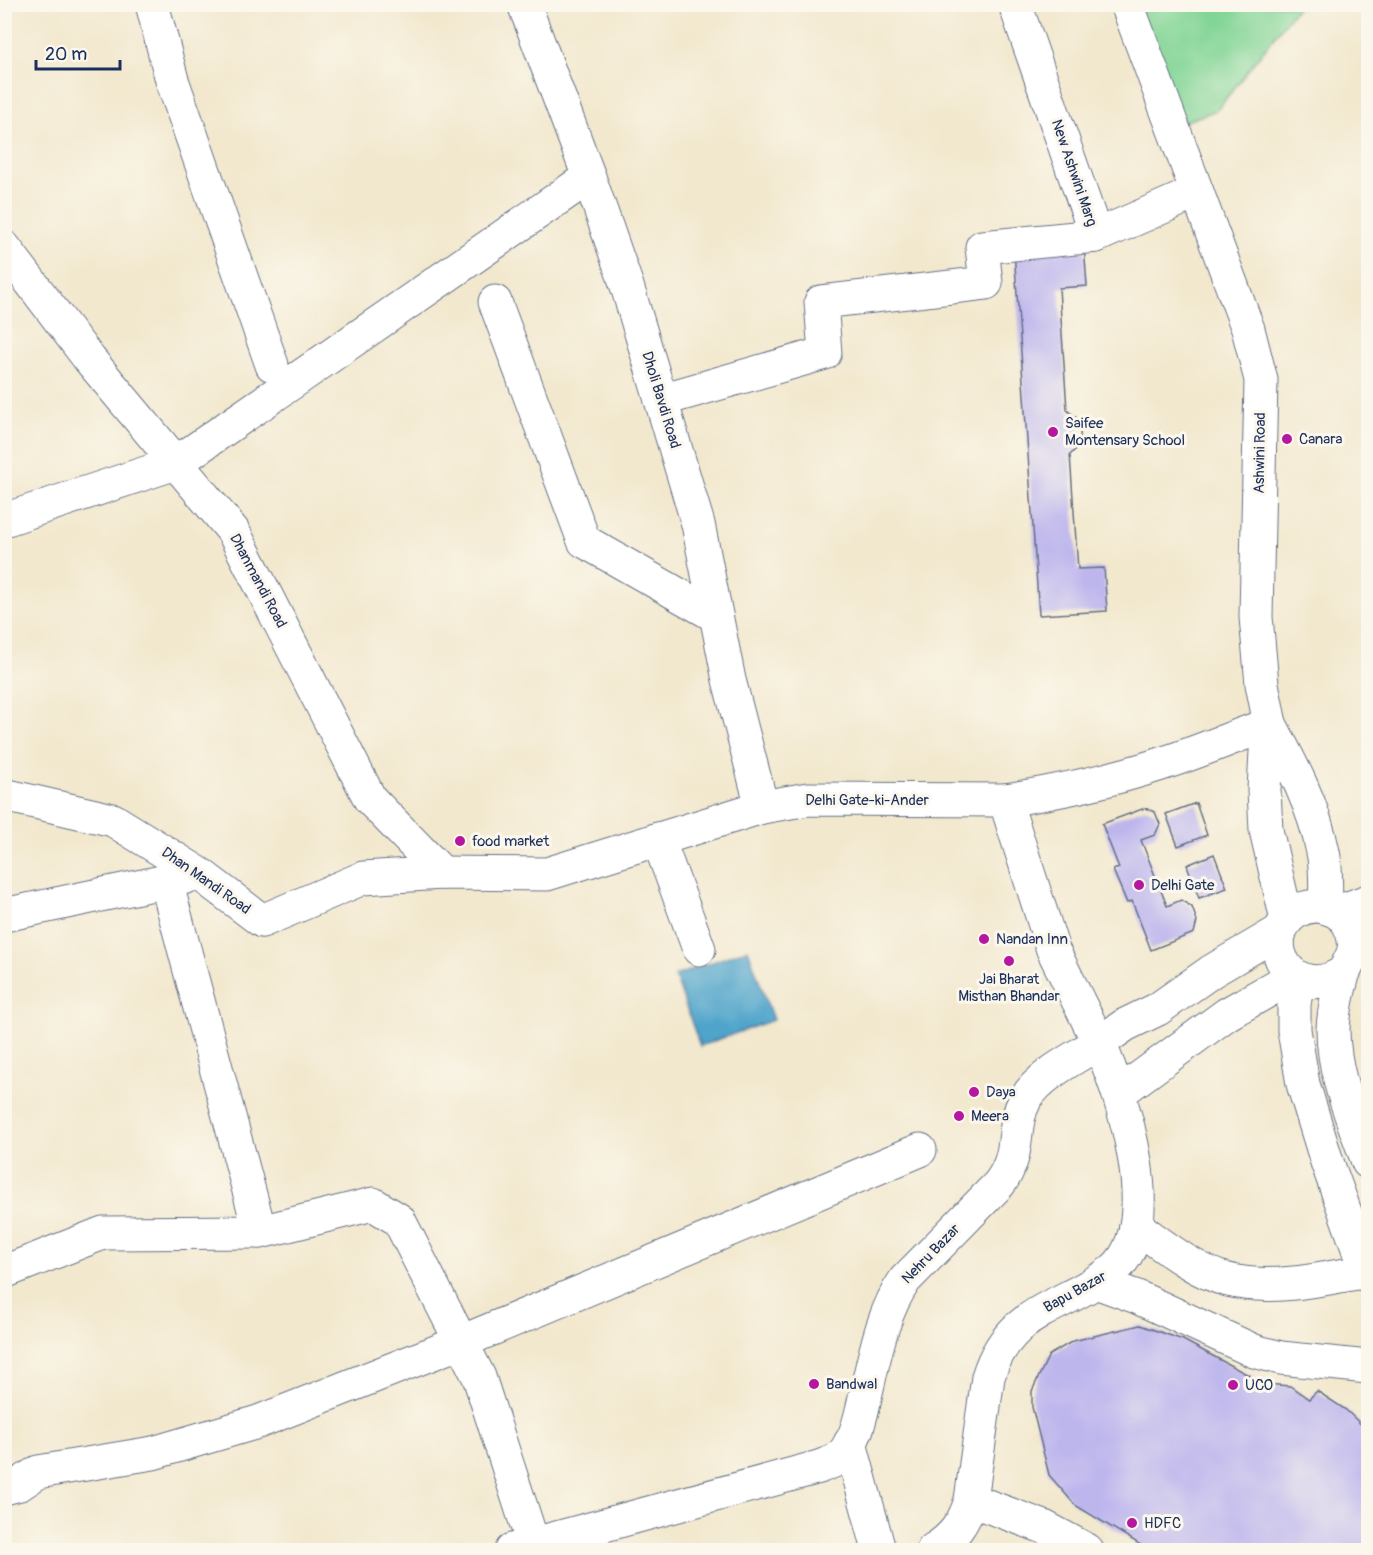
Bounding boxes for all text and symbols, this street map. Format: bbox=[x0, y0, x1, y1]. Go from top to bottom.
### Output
scale bar bbox=[36, 33, 120, 71]
text: 20 m bbox=[45, 43, 87, 66]
street label: New Ashwini Marg bbox=[1047, 117, 1101, 229]
street label: Dholi Bavdi Road bbox=[637, 349, 685, 451]
street label: Ashwini Road bbox=[1250, 412, 1270, 494]
place label: Saifee Montensary School bbox=[1065, 414, 1185, 450]
marker: Saifee Montensary School bbox=[1046, 425, 1060, 439]
place label: Canara bbox=[1299, 430, 1343, 449]
marker: Canara bbox=[1280, 432, 1294, 446]
street label: Dhanmandi Road bbox=[225, 531, 291, 631]
street label: Delhi Gate-ki-Ander bbox=[805, 791, 929, 810]
place label: food market bbox=[472, 832, 550, 851]
marker: food market bbox=[453, 834, 467, 848]
street label: Dhan Mandi Road bbox=[158, 843, 254, 919]
place label: Delhi Gate bbox=[1151, 876, 1215, 895]
marker: Delhi Gate bbox=[1132, 878, 1146, 892]
place label: Nandan Inn bbox=[996, 930, 1068, 949]
marker: Nandan Inn bbox=[977, 932, 991, 946]
marker: Jai Bharat Misthan Bhandar bbox=[1002, 954, 1016, 968]
place label: Jai Bharat Misthan Bhandar bbox=[958, 970, 1061, 1006]
place label: Daya bbox=[986, 1083, 1016, 1102]
marker: Daya bbox=[967, 1085, 981, 1099]
place label: Meera bbox=[971, 1107, 1009, 1126]
marker: Meera bbox=[952, 1109, 966, 1123]
street label: Nehru Bazar bbox=[898, 1219, 965, 1288]
street label: Bapu Bazar bbox=[1040, 1267, 1110, 1317]
place label: Bandwal bbox=[826, 1375, 878, 1394]
place label: UCO bbox=[1245, 1376, 1273, 1395]
marker: Bandwal bbox=[807, 1377, 821, 1391]
marker: UCO bbox=[1226, 1378, 1240, 1392]
place label: HDFC bbox=[1144, 1514, 1181, 1533]
marker: HDFC bbox=[1125, 1516, 1139, 1530]

